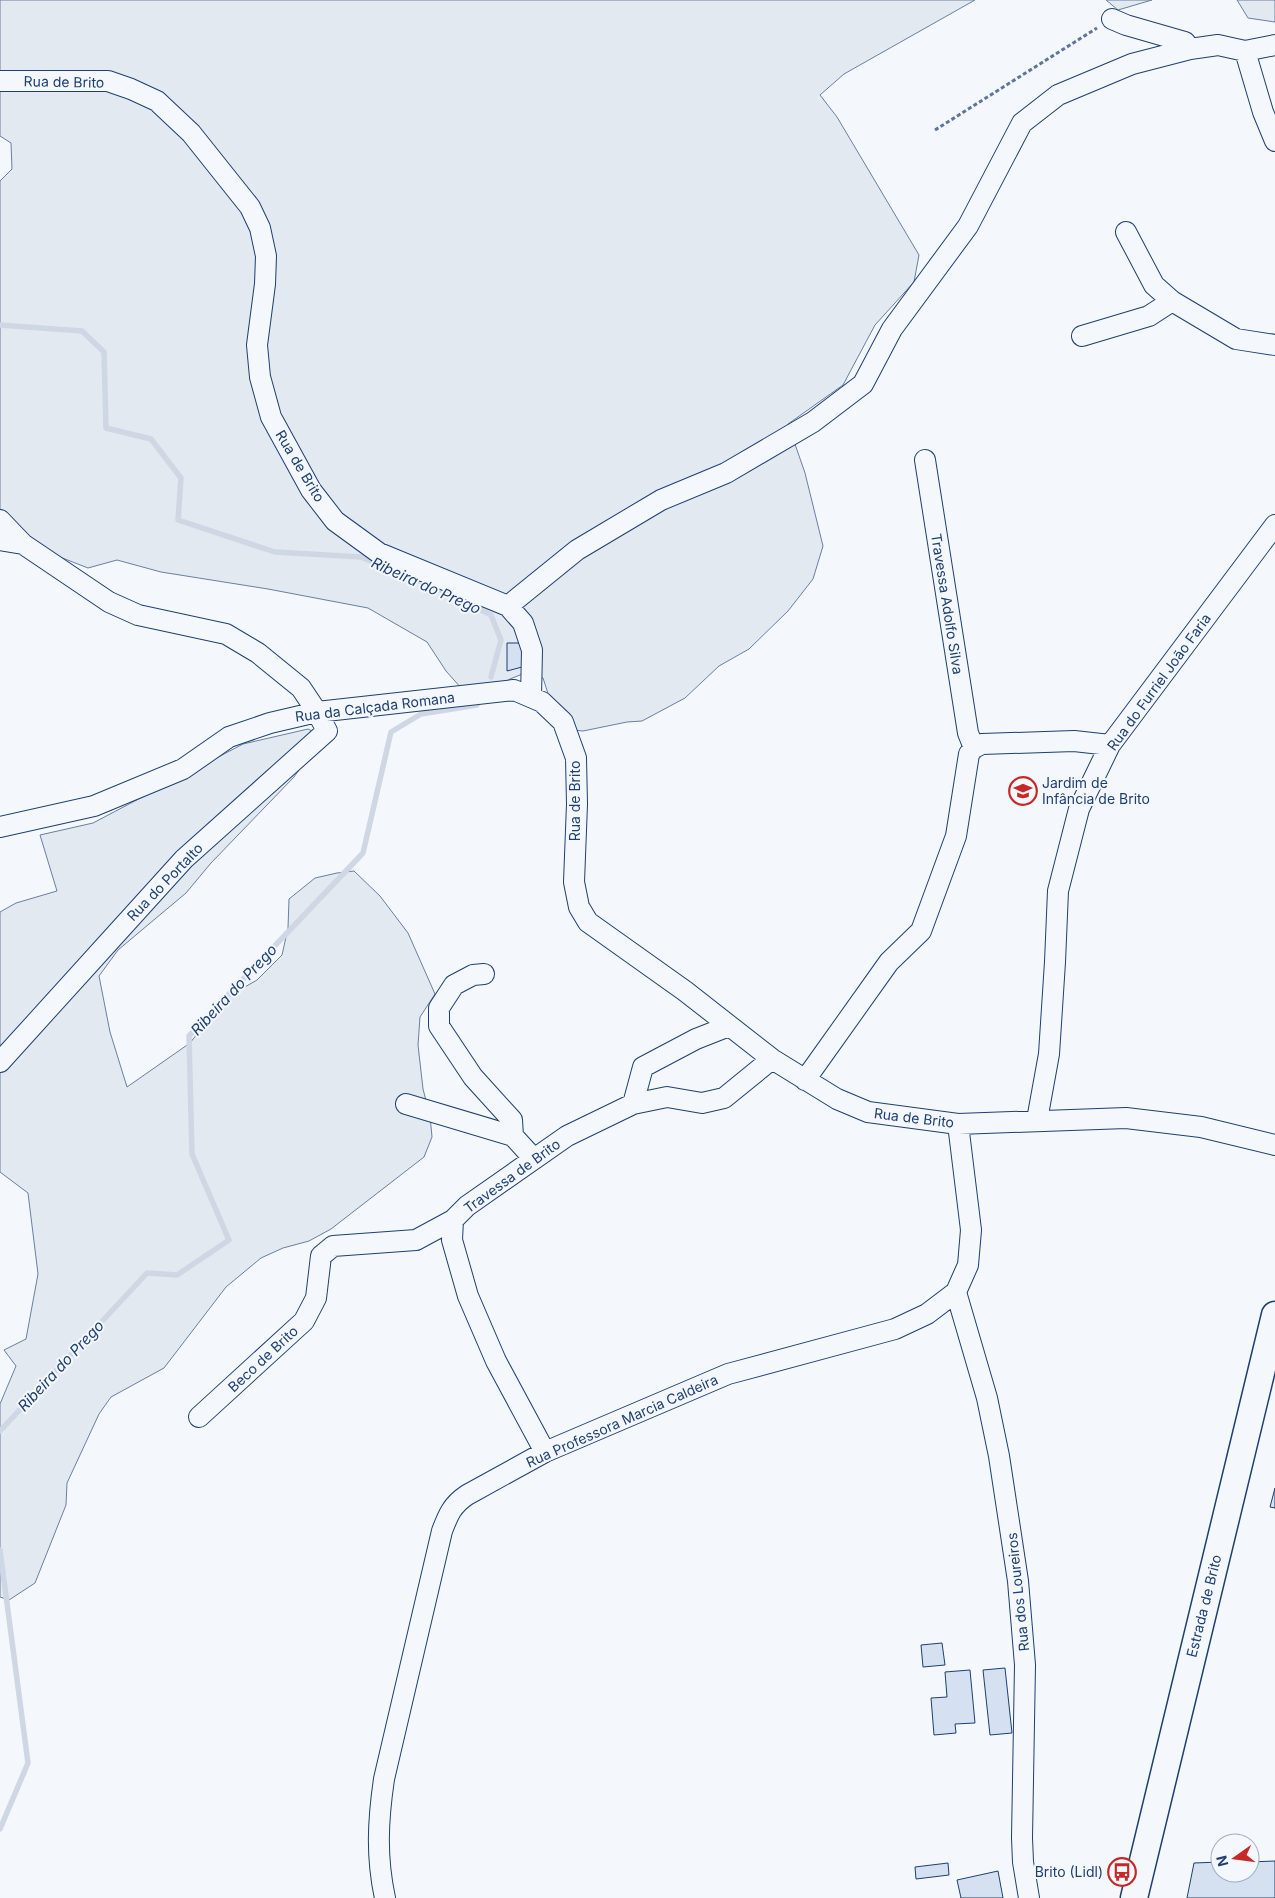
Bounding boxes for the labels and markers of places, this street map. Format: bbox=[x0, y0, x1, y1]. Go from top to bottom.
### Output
place label: Jardim de Infância de Brito bbox=[1042, 774, 1150, 807]
school or university icon: Jardim de Infância de Brito bbox=[1008, 776, 1038, 806]
bus stop icon: Brito (Lidl) bbox=[1107, 1857, 1137, 1887]
place label: Brito (Lidl) bbox=[1035, 1863, 1103, 1880]

